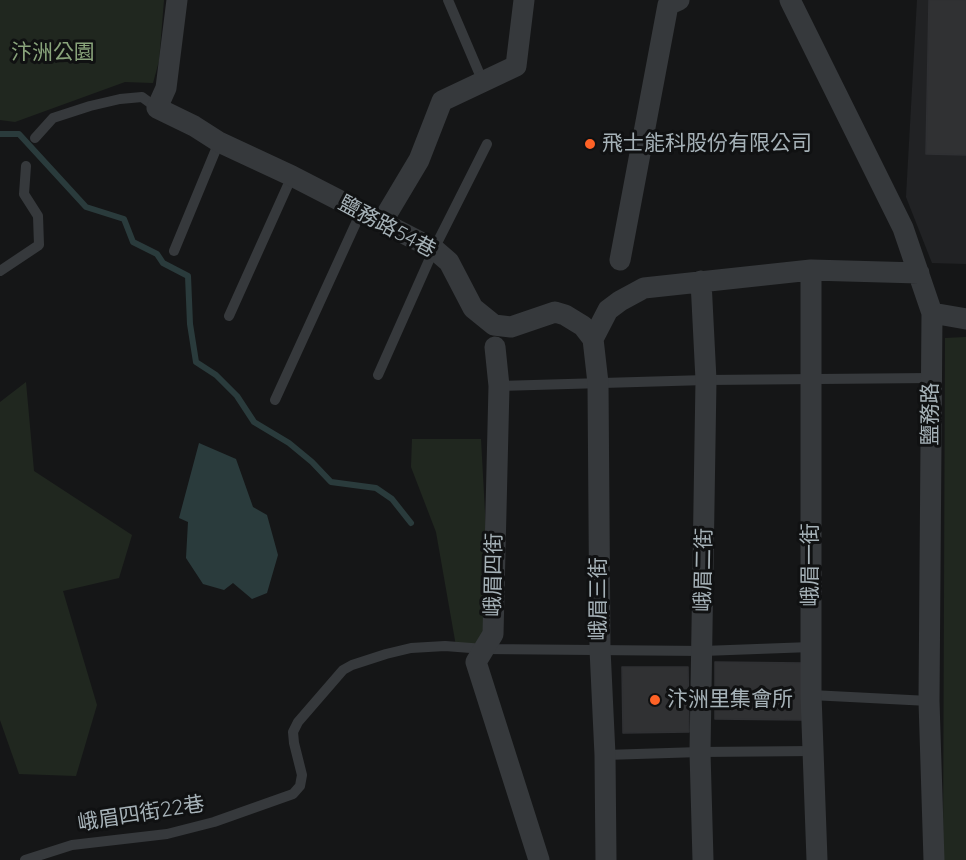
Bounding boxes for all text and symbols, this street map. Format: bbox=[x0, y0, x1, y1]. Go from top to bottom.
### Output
park label: 汴洲公園 bbox=[11, 40, 95, 66]
place label: 飛士能科股份有限公司 bbox=[602, 131, 812, 157]
marker: 飛士能科股份有限公司 bbox=[583, 137, 597, 151]
street label: 鹽務路54巷 bbox=[334, 191, 440, 263]
street label: 鹽務路 bbox=[918, 383, 944, 445]
street label: 峨眉一街 bbox=[798, 523, 824, 607]
street label: 峨眉二街 bbox=[691, 528, 717, 612]
street label: 峨眉四街 bbox=[481, 533, 507, 617]
street label: 峨眉三街 bbox=[586, 557, 612, 641]
place label: 汴洲里集會所 bbox=[667, 687, 793, 713]
marker: 汴洲里集會所 bbox=[648, 693, 662, 707]
street label: 峨眉四街22巷 bbox=[76, 792, 206, 836]

